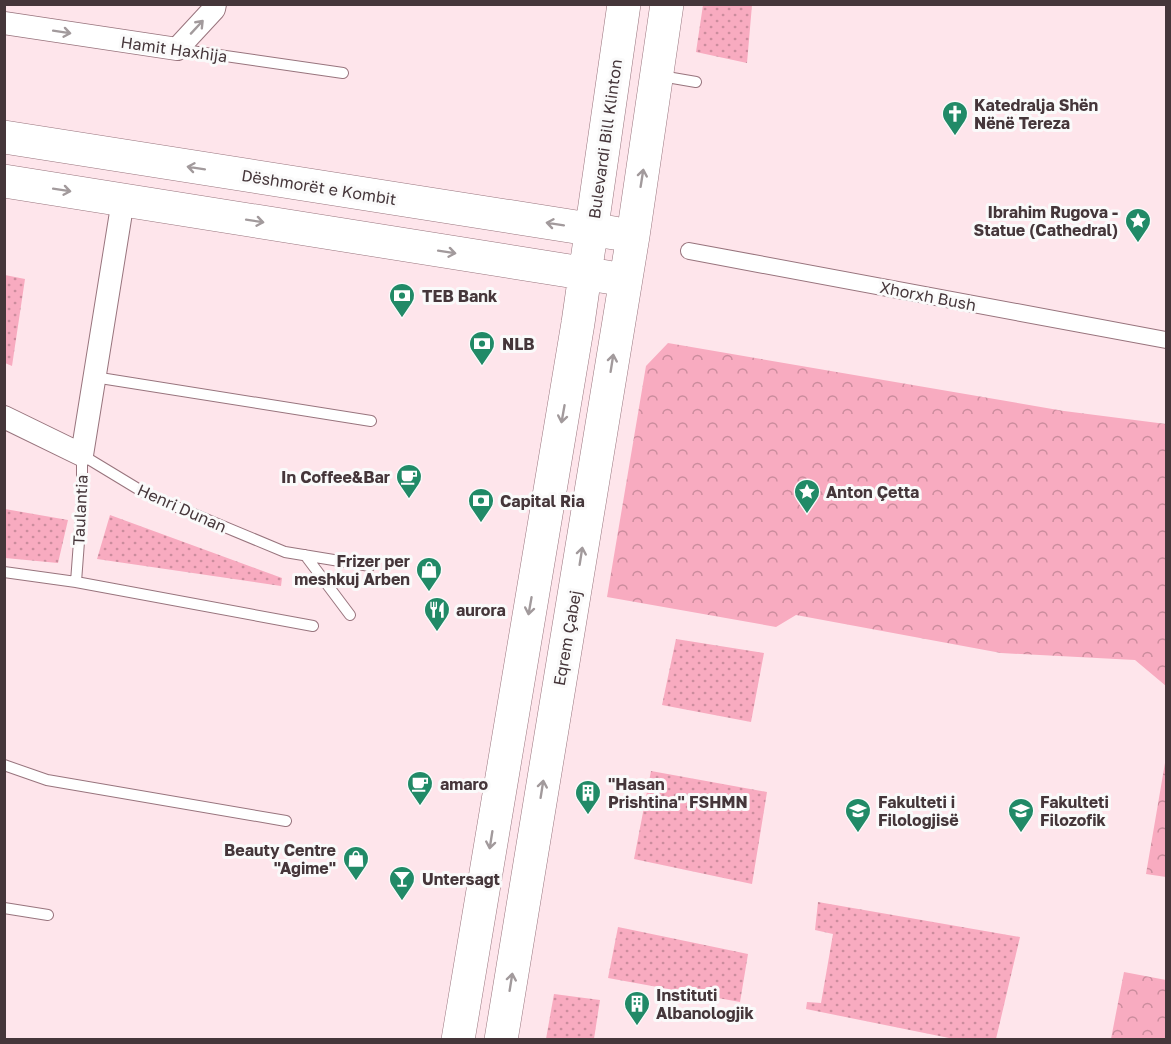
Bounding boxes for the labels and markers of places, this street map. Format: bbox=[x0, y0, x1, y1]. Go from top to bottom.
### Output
place label: Katedralja Shën Nënë Tereza bbox=[974, 95, 1098, 133]
church icon: Katedralja Shën Nënë Tereza bbox=[940, 99, 970, 137]
place label: Ibrahim Rugova - Statue (Cathedral) bbox=[974, 202, 1118, 240]
place icon: Ibrahim Rugova - Statue (Cathedral) bbox=[1123, 206, 1153, 244]
bank icon: TEB Bank bbox=[387, 281, 417, 319]
place label: TEB Bank bbox=[422, 286, 498, 306]
bank icon: NLB bbox=[467, 329, 497, 367]
place label: NLB bbox=[502, 334, 535, 354]
cafe icon: In Coffee&Bar bbox=[394, 462, 424, 500]
place label: In Coffee&Bar bbox=[281, 467, 390, 487]
place icon: Anton Çetta bbox=[792, 477, 822, 515]
place label: Anton Çetta bbox=[826, 482, 919, 502]
bank icon: Capital Ria bbox=[466, 486, 496, 524]
place label: Capital Ria bbox=[500, 491, 585, 511]
place label: Frizer per meshkuj Arben bbox=[294, 551, 410, 589]
shop icon: Frizer per meshkuj Arben bbox=[414, 555, 444, 593]
restaurant icon: aurora bbox=[422, 595, 452, 633]
place label: aurora bbox=[456, 600, 506, 620]
cafe icon: amaro bbox=[405, 769, 435, 807]
place label: amaro bbox=[440, 774, 489, 794]
place label: "Hasan Prishtina" FSHMN bbox=[608, 774, 748, 812]
building icon: "Hasan Prishtina" FSHMN bbox=[573, 778, 603, 816]
place label: Fakulteti i Filologjisë bbox=[878, 792, 959, 830]
place label: Fakulteti Filozofik bbox=[1040, 792, 1109, 830]
school or university icon: Fakulteti i Filologjisë bbox=[843, 796, 873, 834]
school or university icon: Fakulteti Filozofik bbox=[1006, 796, 1036, 834]
place label: Beauty Centre "Agime" bbox=[224, 840, 336, 878]
shop icon: Beauty Centre "Agime" bbox=[341, 844, 371, 882]
bar icon: Untersagt bbox=[387, 864, 417, 902]
place label: Untersagt bbox=[422, 869, 500, 889]
place label: Instituti Albanologjik bbox=[656, 985, 754, 1023]
building icon: Instituti Albanologjik bbox=[622, 989, 652, 1027]

